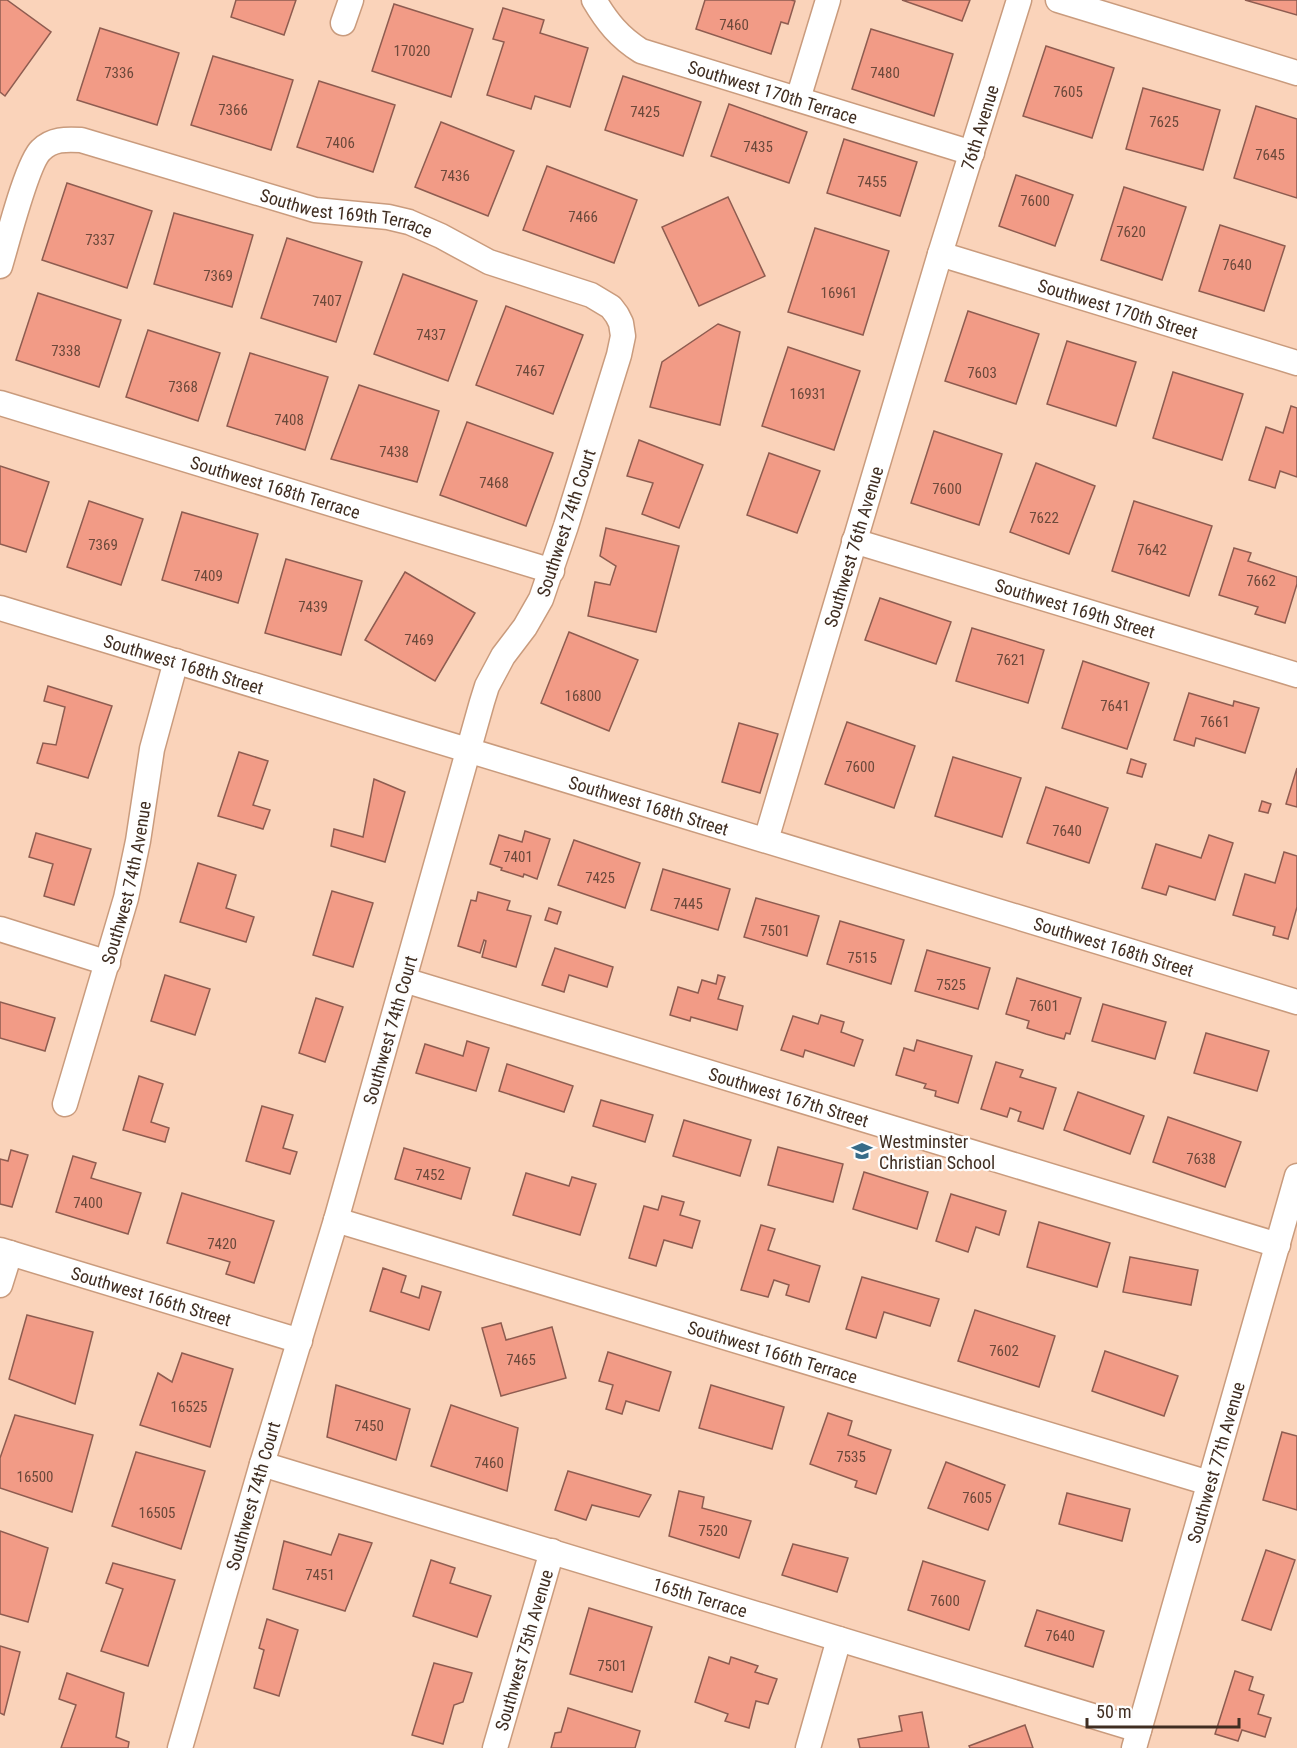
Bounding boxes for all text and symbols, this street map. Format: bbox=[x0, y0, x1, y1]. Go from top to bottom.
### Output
house number: 7460 bbox=[719, 16, 749, 34]
house number: 17020 bbox=[393, 42, 431, 60]
street label: Southwest 170th Terrace bbox=[685, 56, 860, 128]
house number: 7336 bbox=[104, 64, 134, 82]
house number: 7480 bbox=[870, 64, 900, 82]
street label: 76th Avenue bbox=[956, 82, 1002, 172]
house number: 7605 bbox=[1053, 83, 1083, 101]
house number: 7366 bbox=[218, 101, 248, 119]
house number: 7425 bbox=[630, 103, 660, 121]
house number: 7625 bbox=[1149, 113, 1179, 131]
house number: 7406 bbox=[325, 134, 355, 152]
house number: 7435 bbox=[743, 138, 773, 156]
house number: 7645 bbox=[1255, 146, 1285, 164]
house number: 7436 bbox=[440, 167, 470, 185]
house number: 7455 bbox=[857, 173, 887, 191]
street label: Southwest 169th Terrace bbox=[258, 184, 436, 242]
house number: 7600 bbox=[1020, 192, 1050, 210]
house number: 7466 bbox=[568, 208, 598, 226]
house number: 7620 bbox=[1116, 223, 1146, 241]
house number: 7337 bbox=[85, 231, 115, 249]
house number: 7640 bbox=[1222, 256, 1252, 274]
house number: 7369 bbox=[203, 267, 233, 285]
street label: Southwest 170th Street bbox=[1035, 274, 1200, 343]
house number: 16961 bbox=[820, 284, 858, 302]
house number: 7407 bbox=[312, 292, 342, 310]
house number: 7437 bbox=[416, 326, 446, 344]
house number: 7338 bbox=[51, 342, 81, 360]
house number: 7467 bbox=[515, 362, 545, 380]
house number: 7603 bbox=[967, 364, 997, 382]
house number: 7368 bbox=[168, 378, 198, 396]
house number: 16931 bbox=[789, 385, 827, 403]
house number: 7408 bbox=[274, 411, 304, 429]
house number: 7438 bbox=[379, 443, 409, 461]
street label: Southwest 74th Court bbox=[532, 447, 600, 599]
street label: Southwest 168th Terrace bbox=[188, 451, 363, 523]
street label: Southwest 76th Avenue bbox=[819, 464, 887, 630]
house number: 7468 bbox=[479, 474, 509, 492]
house number: 7600 bbox=[932, 480, 962, 498]
house number: 7622 bbox=[1029, 509, 1059, 527]
house number: 7369 bbox=[88, 536, 118, 554]
house number: 7642 bbox=[1137, 541, 1167, 559]
house number: 7409 bbox=[193, 567, 223, 585]
house number: 7662 bbox=[1246, 572, 1276, 590]
street label: Southwest 169th Street bbox=[993, 574, 1158, 642]
house number: 7439 bbox=[298, 598, 328, 616]
street label: Southwest 168th Street bbox=[101, 630, 266, 698]
house number: 7469 bbox=[404, 631, 434, 649]
house number: 7621 bbox=[996, 651, 1026, 669]
house number: 16800 bbox=[564, 687, 602, 705]
house number: 7641 bbox=[1100, 697, 1130, 715]
house number: 7661 bbox=[1200, 713, 1230, 731]
house number: 7600 bbox=[845, 758, 875, 776]
street label: Southwest 168th Street bbox=[566, 771, 731, 839]
street label: Southwest 74th Avenue bbox=[97, 800, 154, 966]
house number: 7640 bbox=[1052, 822, 1082, 840]
house number: 7401 bbox=[503, 848, 533, 866]
house number: 7425 bbox=[585, 869, 615, 887]
house number: 7445 bbox=[673, 895, 703, 913]
street label: Southwest 168th Street bbox=[1031, 912, 1196, 981]
house number: 7501 bbox=[760, 922, 790, 940]
house number: 7515 bbox=[847, 949, 877, 967]
street label: Southwest 74th Court bbox=[359, 953, 421, 1107]
house number: 7525 bbox=[936, 976, 966, 994]
house number: 7601 bbox=[1029, 997, 1059, 1015]
street label: Southwest 167th Street bbox=[706, 1063, 871, 1131]
place label: Westminster Christian School bbox=[879, 1131, 995, 1173]
school or university icon: Westminster Christian School bbox=[850, 1139, 874, 1163]
house number: 7638 bbox=[1186, 1150, 1216, 1168]
house number: 7452 bbox=[415, 1166, 445, 1184]
house number: 7400 bbox=[73, 1194, 103, 1212]
house number: 7420 bbox=[207, 1235, 237, 1253]
street label: Southwest 166th Street bbox=[69, 1262, 234, 1330]
street label: Southwest 166th Terrace bbox=[685, 1316, 860, 1387]
house number: 7602 bbox=[989, 1342, 1019, 1360]
house number: 7465 bbox=[506, 1351, 536, 1369]
street label: Southwest 77th Avenue bbox=[1182, 1379, 1248, 1545]
house number: 16525 bbox=[170, 1398, 208, 1416]
house number: 7450 bbox=[354, 1417, 384, 1435]
street label: Southwest 74th Court bbox=[222, 1419, 284, 1573]
house number: 7535 bbox=[836, 1448, 866, 1466]
house number: 7460 bbox=[474, 1454, 504, 1472]
house number: 16500 bbox=[16, 1468, 54, 1486]
house number: 7605 bbox=[962, 1489, 992, 1507]
house number: 16505 bbox=[138, 1504, 176, 1522]
house number: 7520 bbox=[698, 1522, 728, 1540]
house number: 7451 bbox=[305, 1566, 335, 1584]
street label: Southwest 75th Avenue bbox=[490, 1567, 557, 1733]
street label: 165th Terrace bbox=[651, 1573, 750, 1621]
house number: 7600 bbox=[930, 1592, 960, 1610]
house number: 7640 bbox=[1045, 1627, 1075, 1645]
house number: 7501 bbox=[597, 1657, 627, 1675]
scale bar bbox=[1087, 1691, 1238, 1729]
text: 50 m bbox=[1096, 1701, 1131, 1722]

